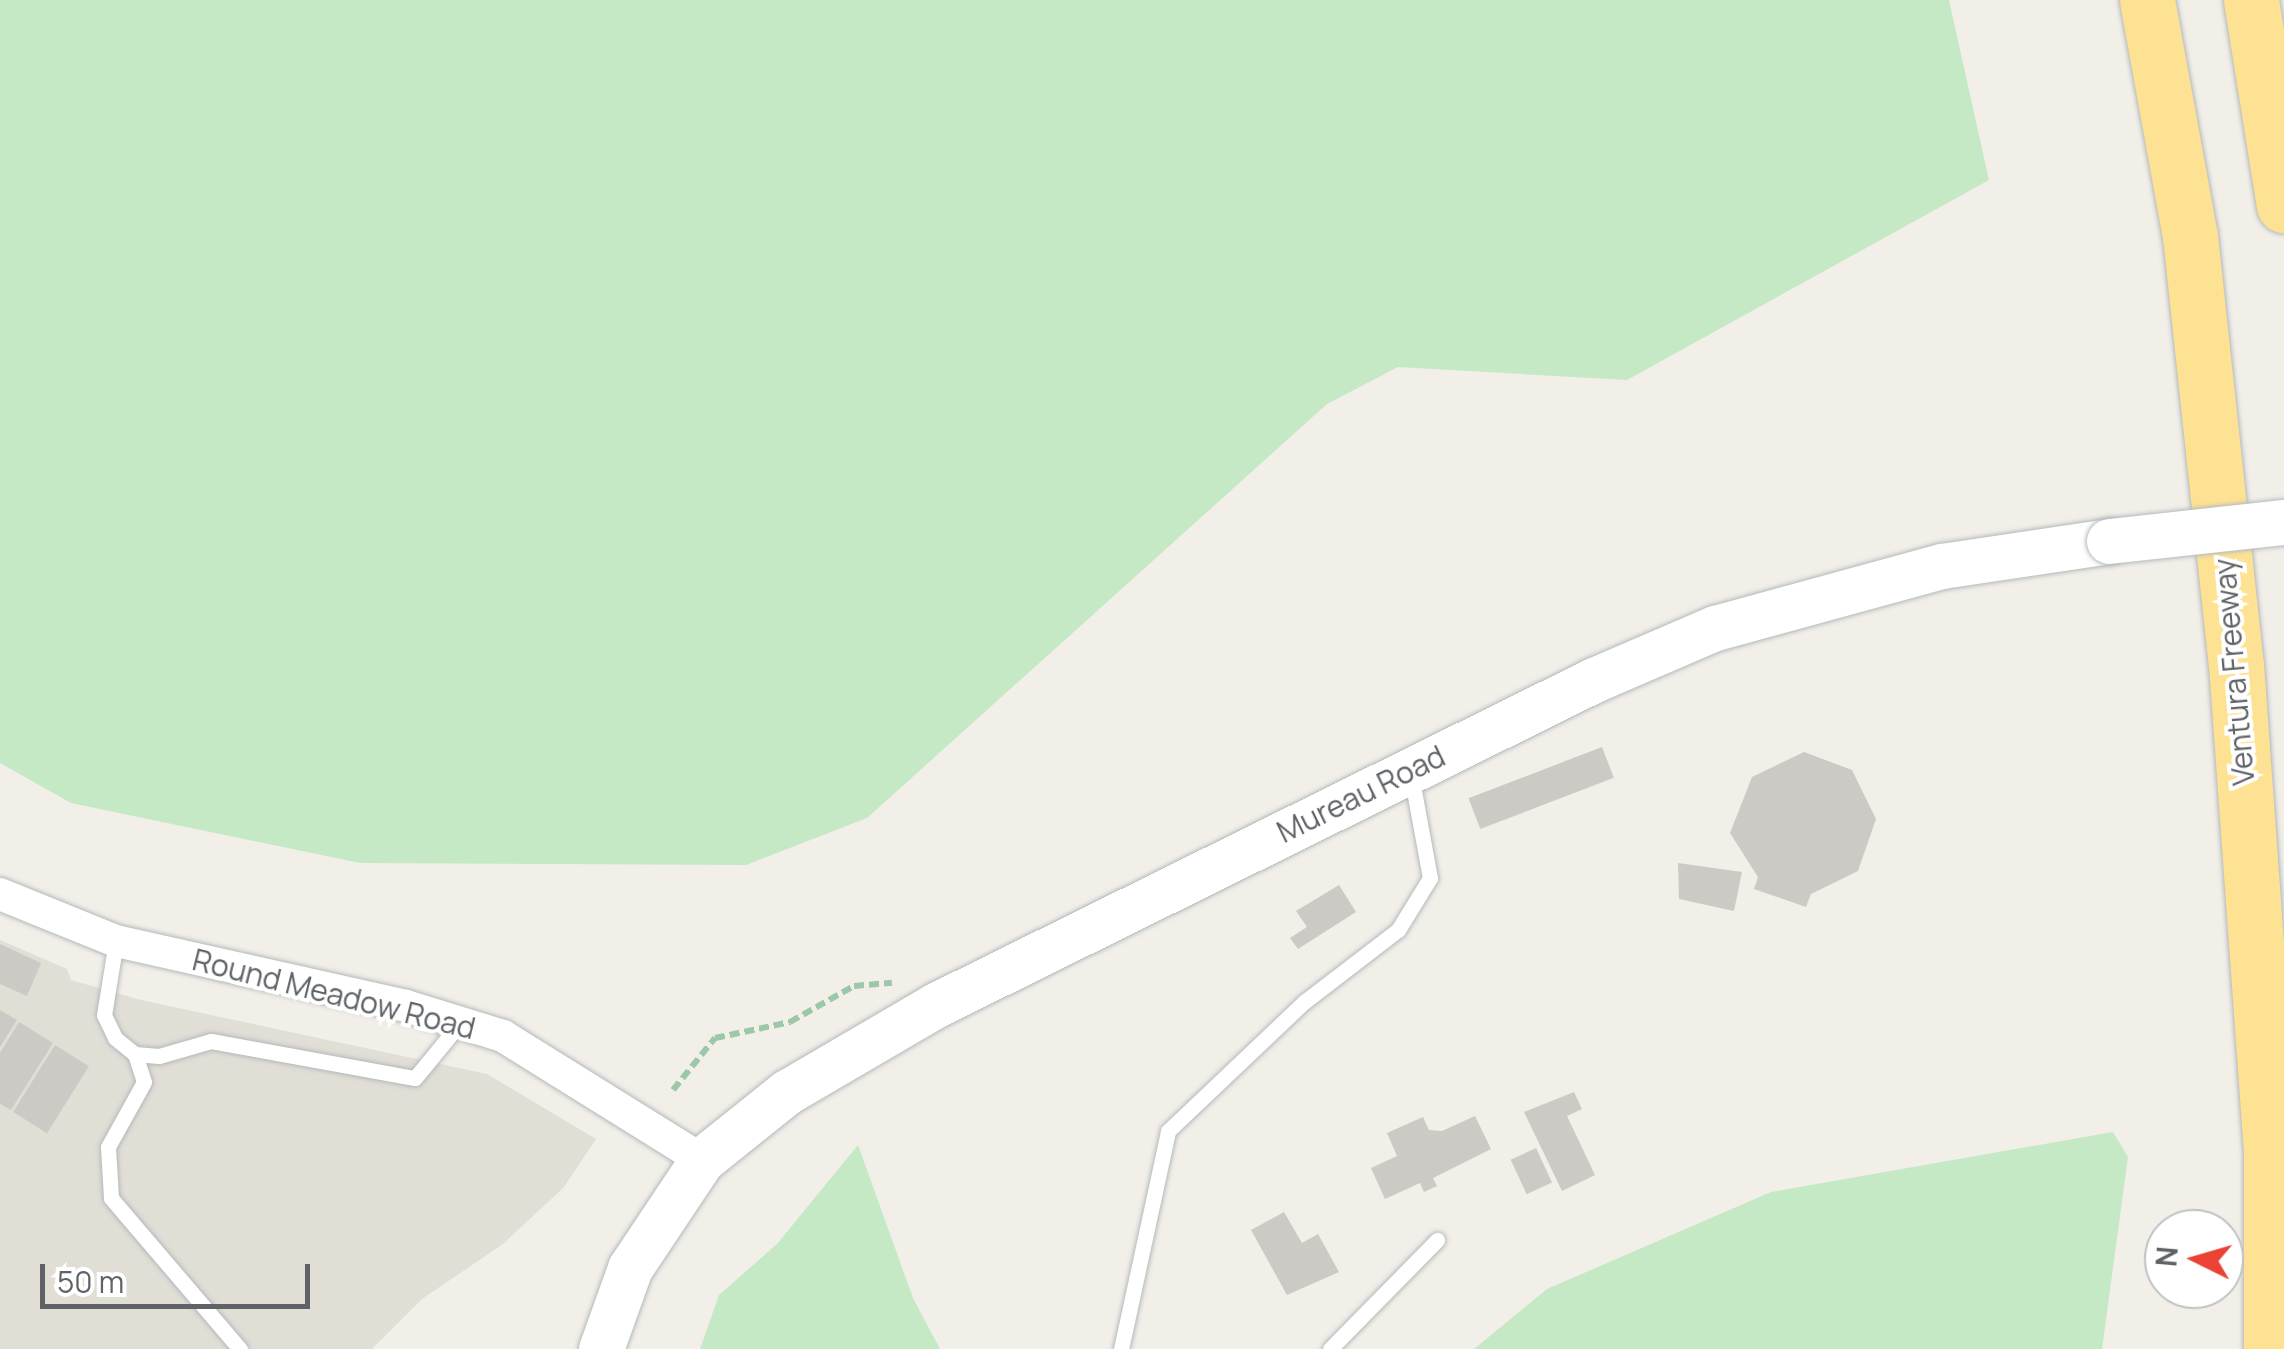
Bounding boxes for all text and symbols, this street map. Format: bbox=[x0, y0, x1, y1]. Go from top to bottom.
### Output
street label: Ventura Freeway bbox=[2206, 557, 2262, 787]
street label: Mureau Road bbox=[1271, 738, 1451, 850]
street label: Round Meadow Road bbox=[189, 941, 479, 1047]
north arrow bbox=[2144, 1209, 2244, 1309]
scale bar bbox=[45, 1244, 315, 1306]
text: N bbox=[2146, 1245, 2186, 1268]
text: 50 m bbox=[57, 1261, 124, 1302]

